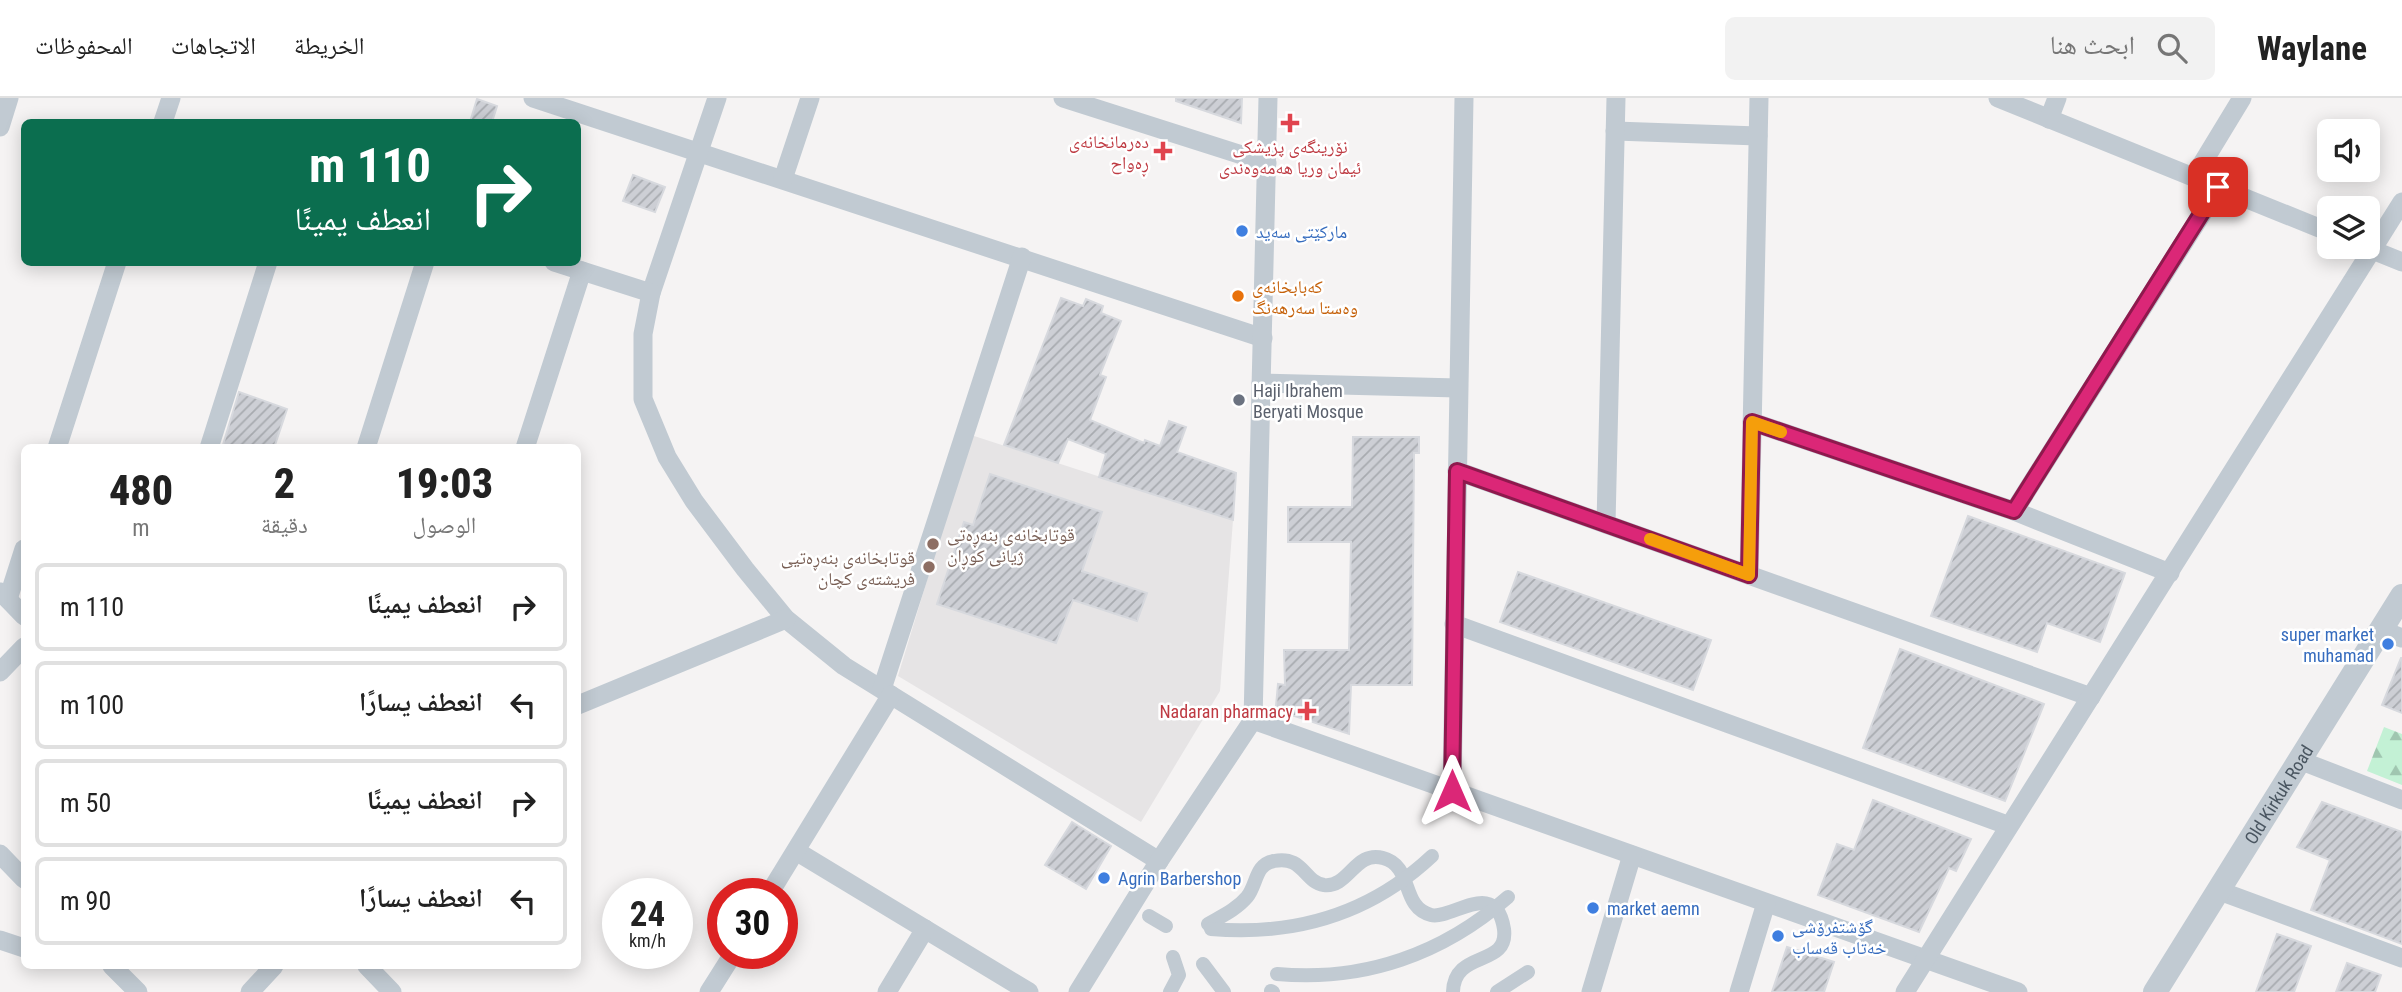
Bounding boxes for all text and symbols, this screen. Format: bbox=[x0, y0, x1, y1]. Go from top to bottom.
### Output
search box bbox=[1725, 17, 2215, 80]
icon: search bbox=[2153, 29, 2191, 67]
text: Waylane bbox=[2257, 29, 2367, 68]
text: ابحث هنا bbox=[2050, 30, 2135, 60]
text: المحفوظات bbox=[35, 32, 133, 60]
text: الاتجاهات bbox=[171, 32, 256, 60]
text: الخريطة bbox=[294, 32, 365, 60]
marker: نۆرینگەی پزیشکی ئیمان وریا هەمەوەندی bbox=[1280, 113, 1300, 133]
map controls bbox=[2317, 119, 2380, 259]
button: sound bbox=[2317, 119, 2380, 182]
place label: دەرمانخانەی ڕەواح bbox=[1069, 131, 1149, 176]
place label: نۆرینگەی پزیشکی ئیمان وریا هەمەوەندی bbox=[1219, 136, 1361, 179]
text: 110 m bbox=[309, 137, 431, 194]
marker: دەرمانخانەی ڕەواح bbox=[1155, 143, 1171, 159]
icon: right bbox=[455, 147, 546, 238]
pin bbox=[2188, 157, 2248, 217]
icon: arrive bbox=[2199, 168, 2237, 206]
button: layers bbox=[2317, 196, 2380, 259]
text: انعطف يمينًا bbox=[295, 200, 431, 238]
place label: مارکێتی سەید bbox=[1256, 221, 1347, 243]
marker: مارکێتی سەید bbox=[1234, 223, 1250, 239]
place label: کەبابخانەی وەستا سەرهەنگ bbox=[1252, 276, 1358, 318]
marker: کەبابخانەی وەستا سەرهەنگ bbox=[1230, 288, 1246, 304]
place label: Haji Ibrahem Beryati Mosque bbox=[1253, 380, 1363, 422]
marker: Haji Ibrahem Beryati Mosque bbox=[1231, 392, 1247, 408]
text: 2 bbox=[274, 459, 295, 508]
text: 19:03 bbox=[396, 459, 493, 508]
text: 480 bbox=[109, 466, 173, 515]
text: دقيقة bbox=[261, 512, 308, 539]
text: الوصول bbox=[413, 512, 476, 539]
text: m bbox=[132, 515, 150, 542]
place label: قوتابخانەی بنەڕەتی ژیانی کوڕان bbox=[947, 524, 1075, 569]
marker: قوتابخانەی بنەڕەتی ژیانی کوڕان bbox=[925, 536, 941, 552]
place label: قوتابخانەی بنەڕەتیی فریشتەی کچان bbox=[781, 547, 915, 590]
marker: قوتابخانەی بنەڕەتیی فریشتەی کچان bbox=[921, 559, 937, 575]
icon: right bbox=[504, 588, 542, 626]
text: انعطف يمينًا bbox=[367, 589, 483, 619]
text: 110 m bbox=[60, 592, 124, 622]
place label: super market muhamad bbox=[2281, 624, 2374, 666]
marker: super market muhamad bbox=[2380, 636, 2396, 652]
icon: left bbox=[504, 686, 542, 724]
text: انعطف يسارًا bbox=[359, 687, 483, 717]
text: 100 m bbox=[60, 690, 124, 720]
place label: Nadaran pharmacy bbox=[1159, 701, 1294, 722]
marker: Nadaran pharmacy bbox=[1299, 703, 1315, 719]
street label: Old Kirkuk Road bbox=[2240, 741, 2317, 848]
position arrow bbox=[1415, 754, 1489, 828]
icon: right bbox=[504, 784, 542, 822]
text: انعطف يمينًا bbox=[367, 785, 483, 815]
text: 50 m bbox=[60, 788, 111, 818]
place label: Agrin Barbershop bbox=[1118, 868, 1241, 889]
marker: Agrin Barbershop bbox=[1096, 870, 1112, 886]
speed limit sign: 30 bbox=[707, 878, 798, 969]
icon: left bbox=[504, 882, 542, 920]
text: انعطف يسارًا bbox=[359, 883, 483, 913]
text: 90 m bbox=[60, 886, 111, 916]
text: 24 bbox=[630, 894, 665, 935]
place label: market aemn bbox=[1607, 898, 1700, 919]
marker: market aemn bbox=[1585, 900, 1601, 916]
place label: گۆشتفرۆشی خەتاب قەساب bbox=[1792, 916, 1886, 958]
marker: گۆشتفرۆشی خەتاب قەساب bbox=[1770, 928, 1786, 944]
text: km/h bbox=[629, 930, 666, 951]

